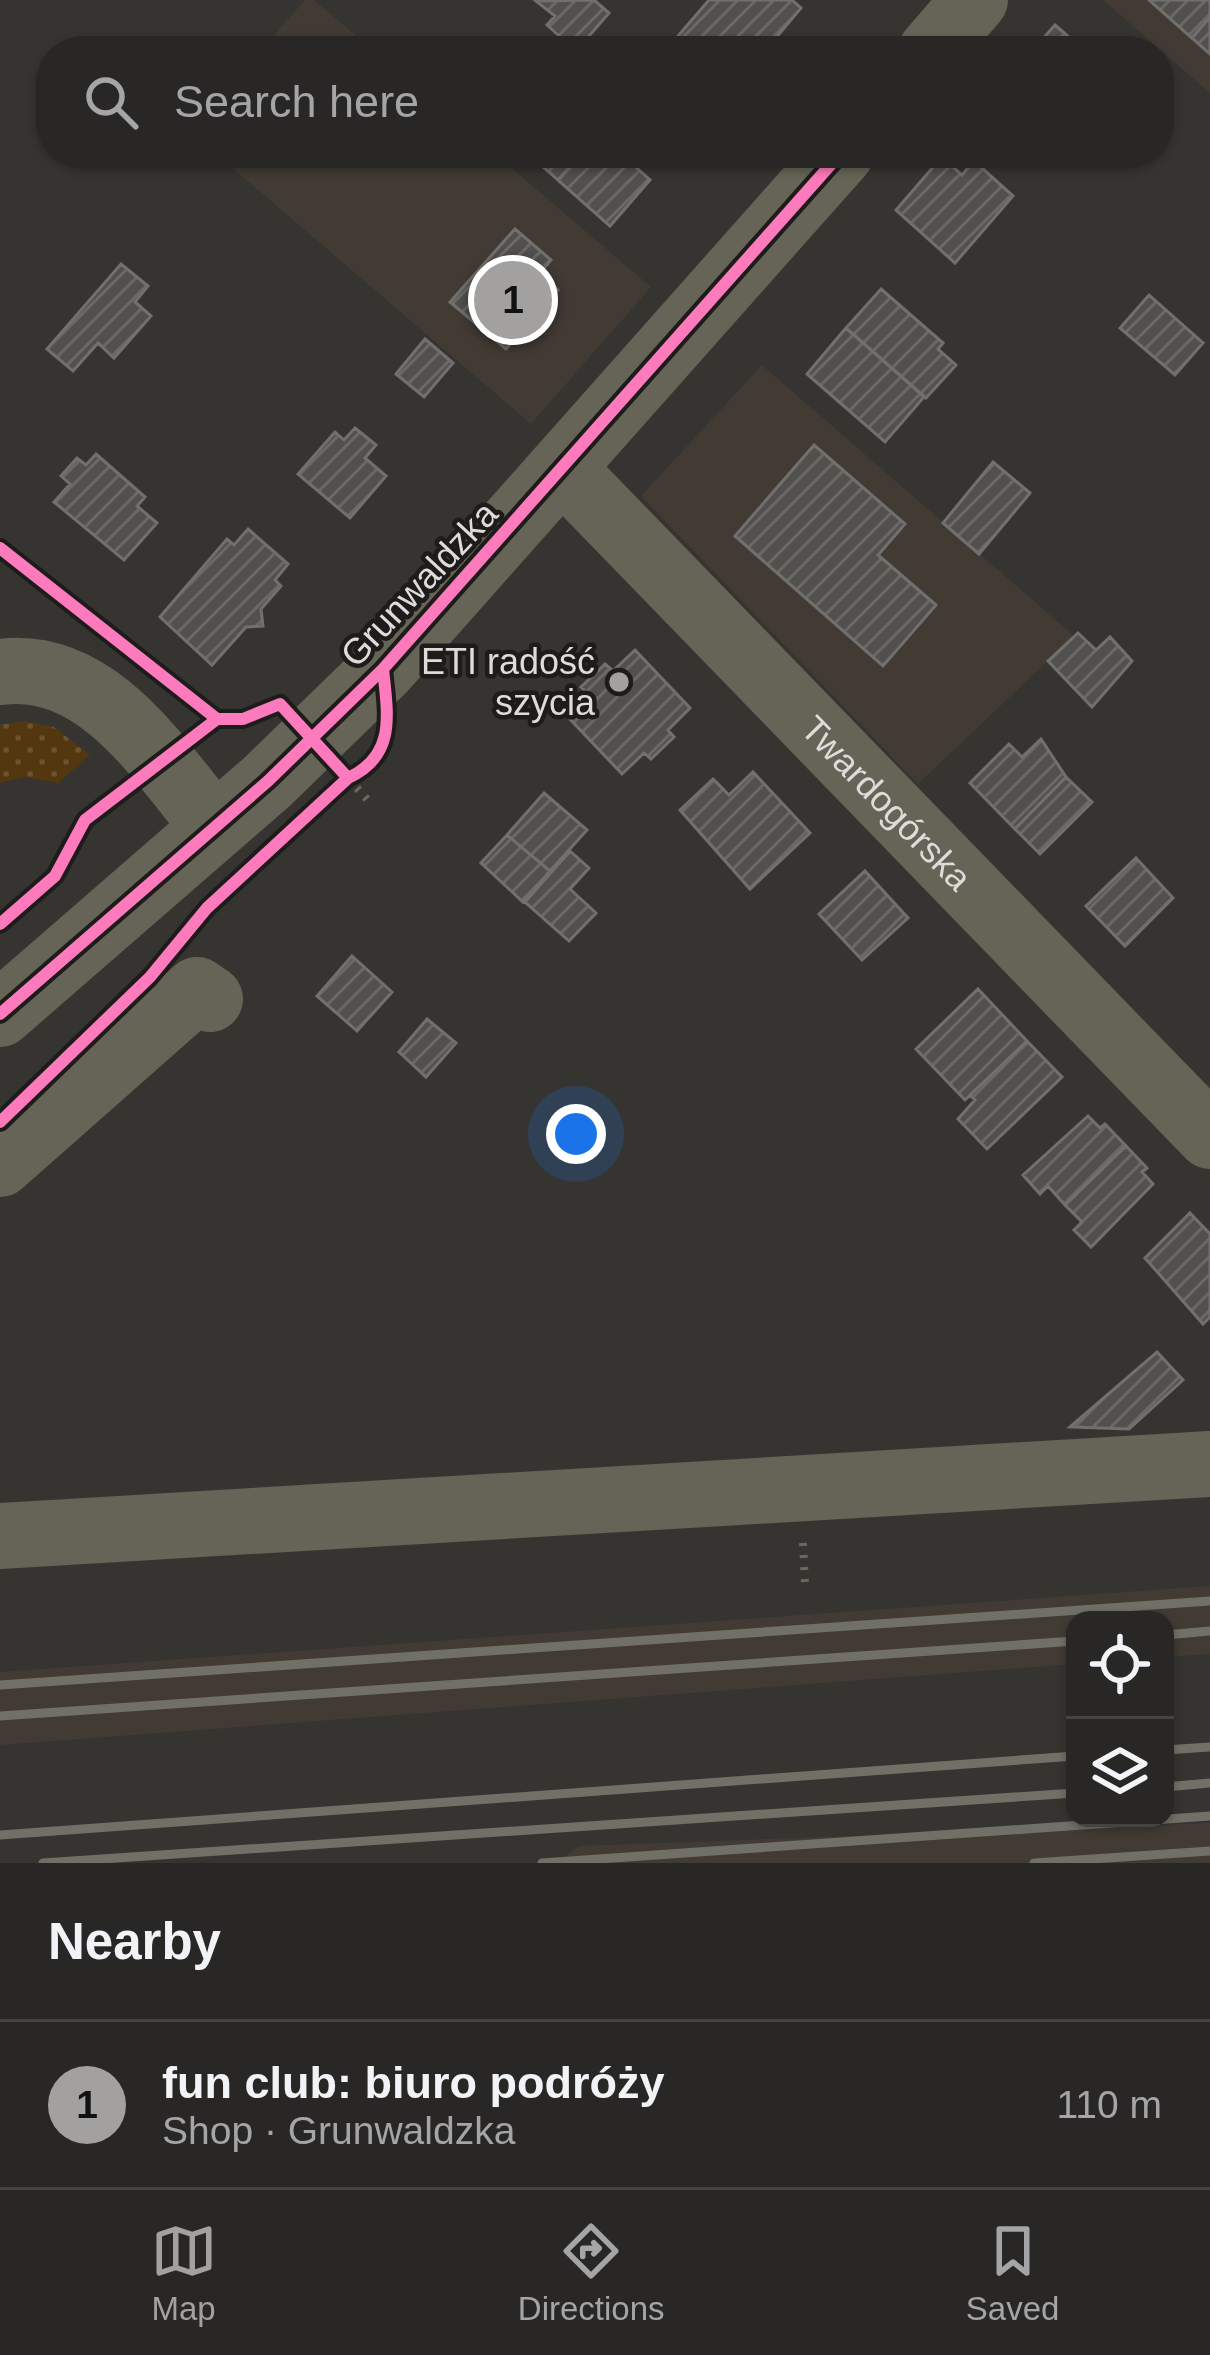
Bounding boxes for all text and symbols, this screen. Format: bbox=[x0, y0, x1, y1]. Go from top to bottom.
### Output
search box bbox=[36, 36, 1174, 168]
icon: search bbox=[78, 69, 144, 135]
text: Search here bbox=[174, 76, 419, 127]
pin: 1 bbox=[474, 255, 552, 345]
street label: Grunwaldzka bbox=[332, 492, 506, 675]
place label: ETI radość szycia bbox=[421, 641, 596, 723]
marker: ETI radość szycia bbox=[606, 669, 632, 695]
street label: Twardogórska bbox=[793, 707, 981, 899]
your location bbox=[546, 1104, 606, 1164]
map controls bbox=[1066, 1611, 1174, 1827]
button: locate bbox=[1066, 1611, 1174, 1719]
button: layers bbox=[1066, 1719, 1174, 1827]
text: Nearby bbox=[48, 1913, 221, 1970]
text: fun club: biuro podróży bbox=[162, 2057, 664, 2108]
text: 1 bbox=[76, 2083, 98, 2126]
text: 110 m bbox=[1057, 2083, 1162, 2126]
text: Shop · Grunwaldzka bbox=[162, 2109, 515, 2152]
tab: Map bbox=[151, 2218, 217, 2328]
tab: Directions bbox=[518, 2218, 665, 2328]
tab: Saved bbox=[966, 2218, 1059, 2328]

